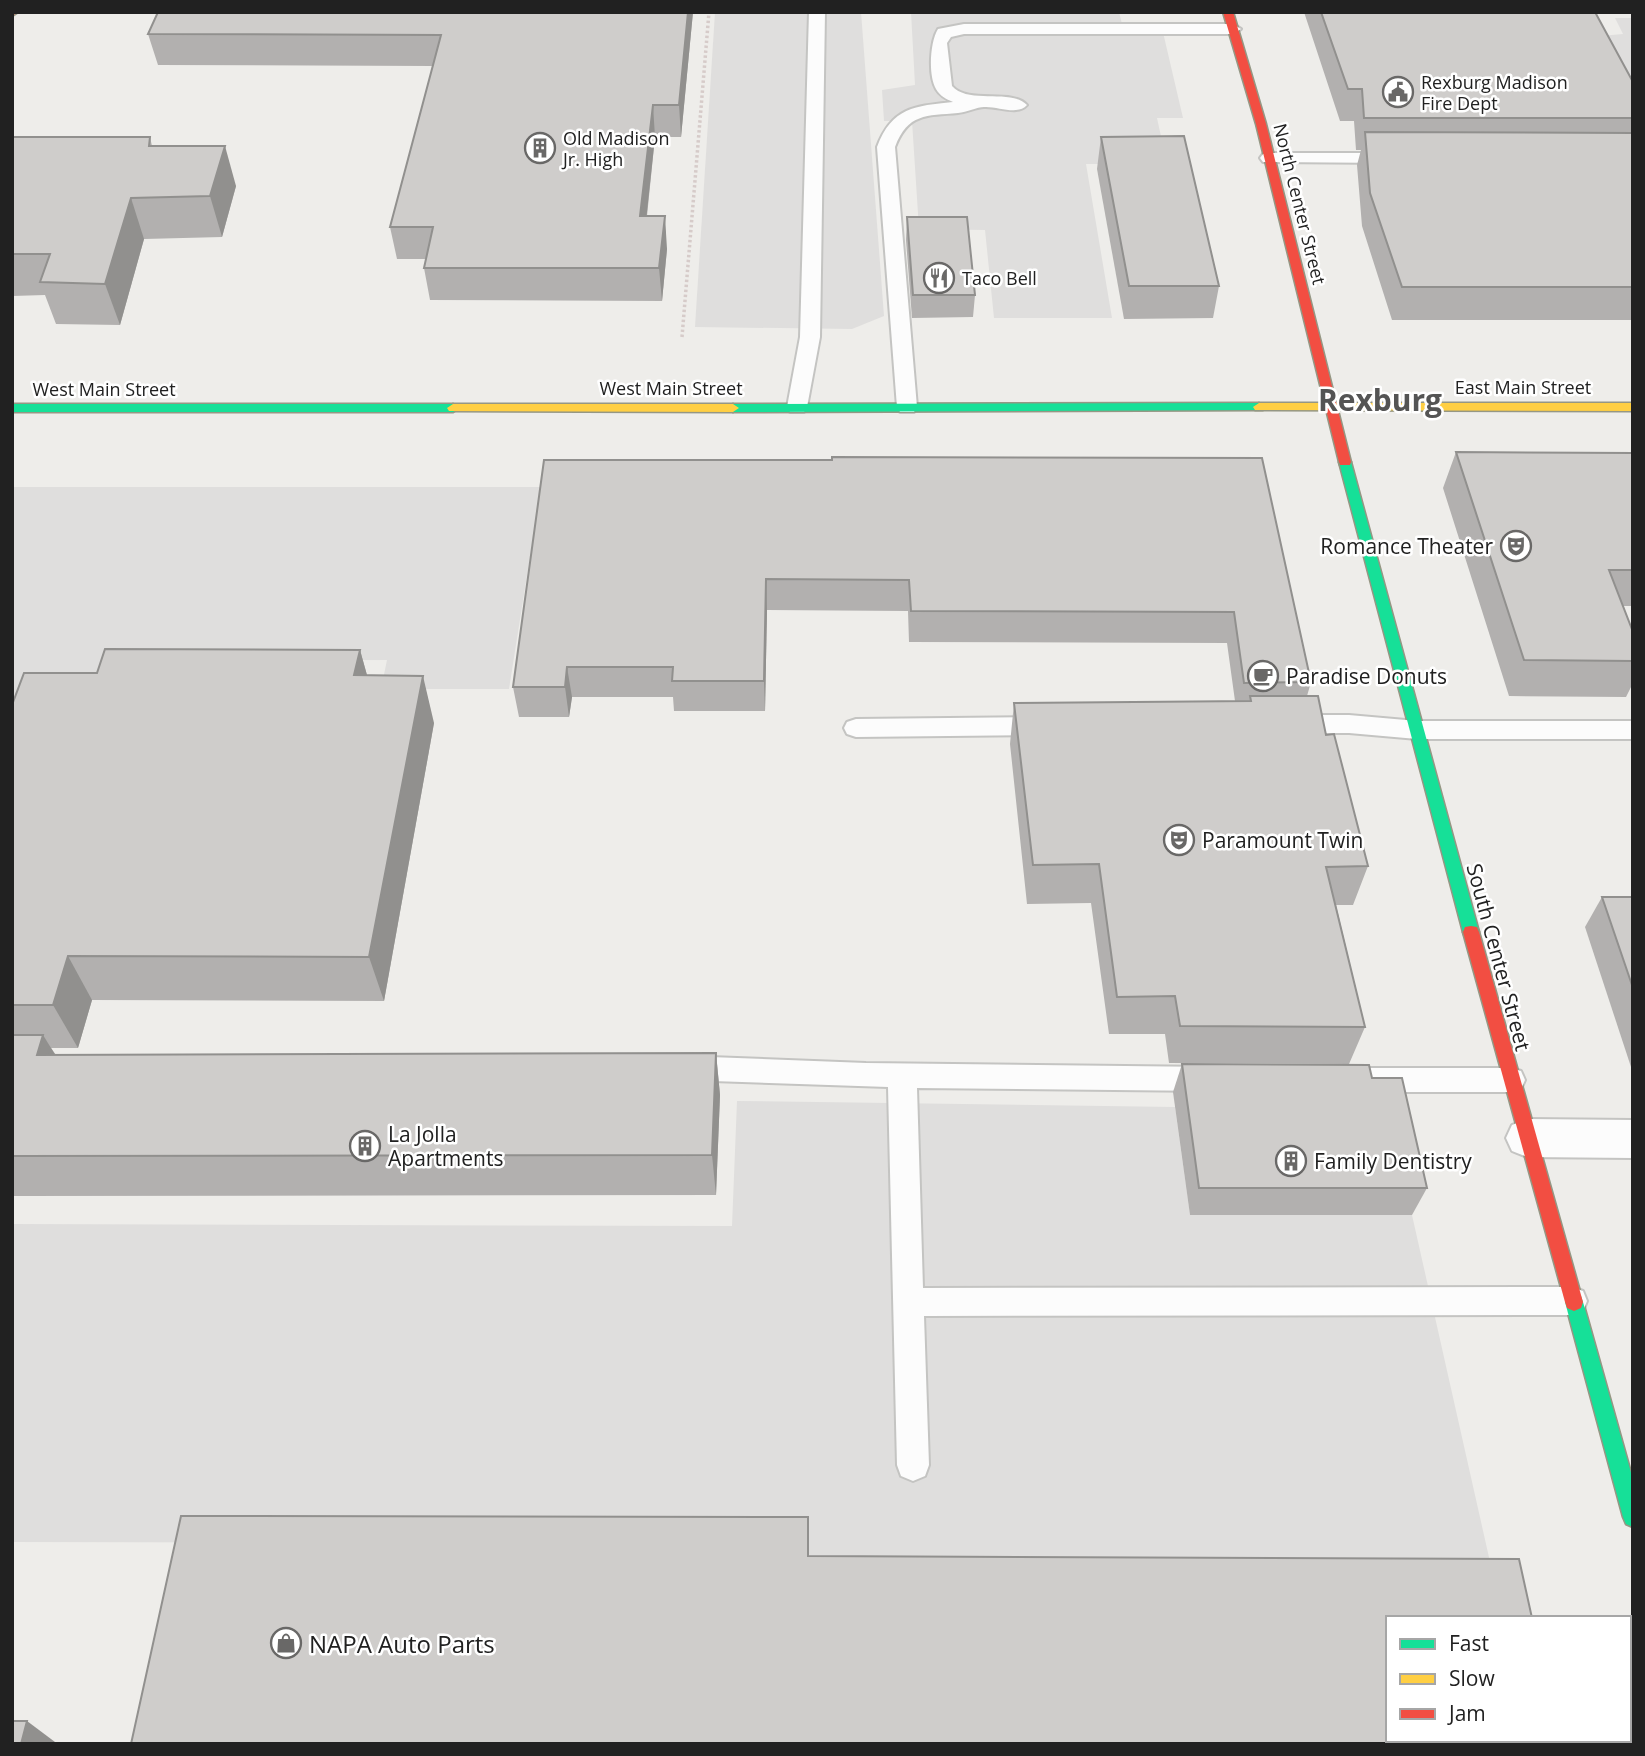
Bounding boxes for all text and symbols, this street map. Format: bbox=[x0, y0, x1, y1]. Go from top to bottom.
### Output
place label: Rexburg Madison Fire Dept bbox=[1421, 70, 1568, 115]
public building icon: Rexburg Madison Fire Dept bbox=[1381, 75, 1415, 109]
street label: North Center Street bbox=[1268, 121, 1332, 287]
place label: Old Madison Jr. High bbox=[561, 126, 669, 171]
building icon: Old Madison Jr. High bbox=[523, 131, 557, 165]
restaurant icon: Taco Bell bbox=[922, 261, 956, 295]
place label: Taco Bell bbox=[962, 266, 1037, 290]
street label: East Main Street bbox=[1455, 375, 1591, 399]
street label: West Main Street bbox=[599, 376, 743, 400]
street label: West Main Street bbox=[32, 377, 176, 401]
district label: Rexburg bbox=[1318, 379, 1442, 420]
theatre icon: Romance Theater bbox=[1499, 529, 1533, 563]
place label: Romance Theater bbox=[1320, 532, 1493, 560]
cafe icon: Paradise Donuts bbox=[1246, 659, 1280, 693]
place label: Paradise Donuts bbox=[1286, 662, 1447, 690]
theatre icon: Paramount Twin bbox=[1162, 823, 1196, 857]
place label: Paramount Twin bbox=[1202, 826, 1363, 854]
street label: South Center Street bbox=[1461, 860, 1537, 1054]
place label: La Jolla Apartments bbox=[388, 1120, 503, 1172]
building icon: La Jolla Apartments bbox=[348, 1129, 382, 1163]
building icon: Family Dentistry bbox=[1274, 1144, 1308, 1178]
place label: Family Dentistry bbox=[1314, 1147, 1472, 1175]
legend bbox=[1386, 1616, 1631, 1742]
shop icon: NAPA Auto Parts bbox=[269, 1626, 303, 1660]
place label: NAPA Auto Parts bbox=[309, 1627, 495, 1660]
text: Fast bbox=[1449, 1629, 1489, 1657]
text: Slow bbox=[1449, 1664, 1495, 1692]
text: Jam bbox=[1447, 1699, 1486, 1727]

